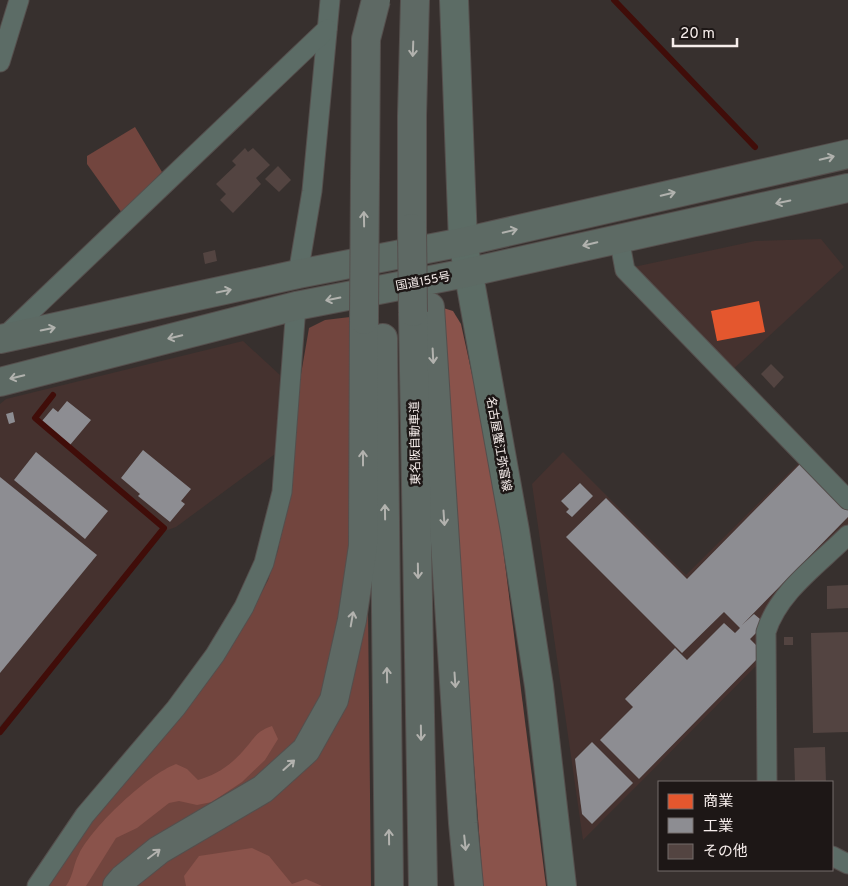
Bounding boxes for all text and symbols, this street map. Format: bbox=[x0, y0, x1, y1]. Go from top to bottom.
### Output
scale bar bbox=[673, 15, 737, 47]
text: 20 m bbox=[680, 25, 715, 44]
one-way arrow bbox=[409, 40, 418, 56]
one-way arrow bbox=[818, 153, 834, 162]
one-way arrow bbox=[660, 189, 676, 198]
one-way arrow bbox=[776, 198, 792, 207]
one-way arrow bbox=[359, 211, 369, 228]
one-way arrow bbox=[501, 226, 517, 235]
one-way arrow bbox=[583, 240, 599, 249]
street label: 国道155号 bbox=[394, 269, 452, 295]
one-way arrow bbox=[215, 285, 231, 295]
one-way arrow bbox=[325, 295, 341, 304]
one-way arrow bbox=[39, 323, 55, 333]
one-way arrow bbox=[167, 333, 183, 342]
one-way arrow bbox=[429, 348, 438, 364]
one-way arrow bbox=[10, 373, 26, 382]
street label: 名古屋蟹江弥富線 bbox=[482, 396, 514, 493]
street label: 東名阪自動車道 bbox=[407, 401, 425, 485]
one-way arrow bbox=[358, 450, 368, 466]
one-way arrow bbox=[380, 505, 390, 521]
one-way arrow bbox=[440, 510, 449, 526]
one-way arrow bbox=[413, 562, 423, 579]
one-way arrow bbox=[348, 612, 358, 628]
one-way arrow bbox=[382, 667, 392, 684]
one-way arrow bbox=[450, 672, 459, 688]
one-way arrow bbox=[416, 725, 425, 741]
one-way arrow bbox=[283, 759, 296, 771]
legend bbox=[658, 781, 833, 871]
text: 商業 bbox=[703, 793, 733, 812]
text: 工業 bbox=[703, 818, 733, 837]
one-way arrow bbox=[384, 830, 394, 846]
one-way arrow bbox=[460, 834, 470, 850]
text: その他 bbox=[703, 843, 748, 862]
one-way arrow bbox=[147, 849, 160, 860]

